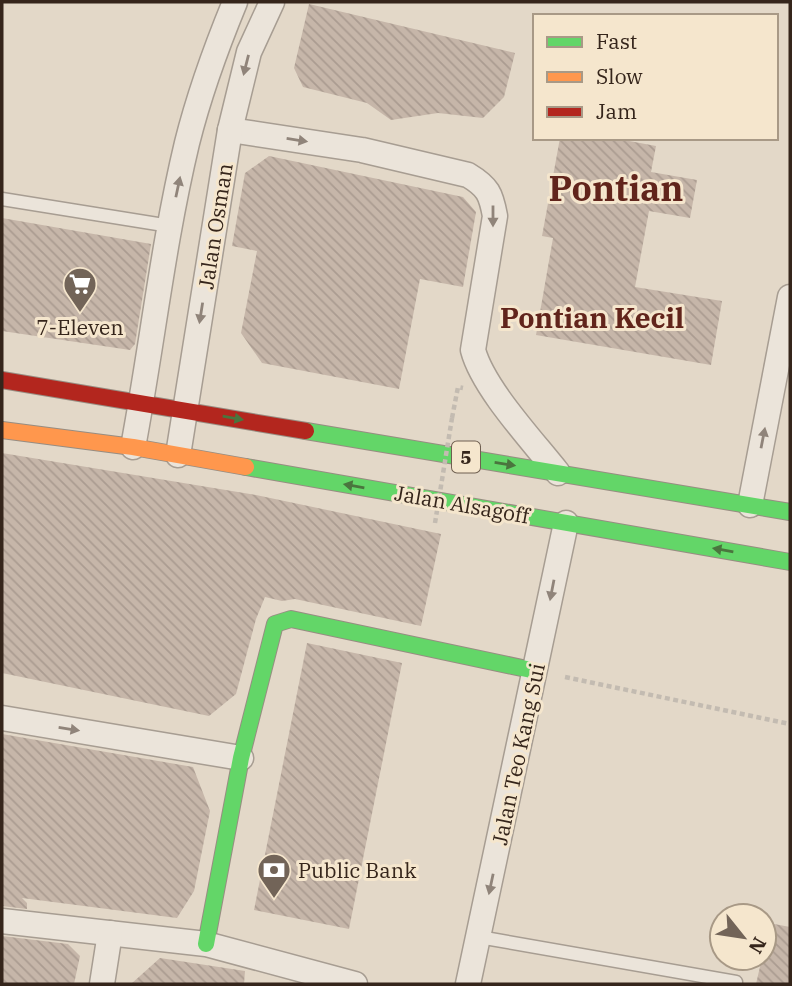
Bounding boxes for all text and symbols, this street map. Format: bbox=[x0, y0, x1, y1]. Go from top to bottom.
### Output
legend bbox=[533, 14, 778, 140]
text: Fast bbox=[596, 27, 637, 55]
one-way arrow bbox=[240, 54, 251, 76]
text: Slow bbox=[596, 62, 643, 90]
text: Jam bbox=[596, 97, 637, 125]
one-way arrow bbox=[286, 135, 308, 146]
street label: Jalan Osman bbox=[191, 161, 239, 291]
district label: Pontian bbox=[549, 165, 683, 211]
one-way arrow bbox=[173, 176, 184, 198]
one-way arrow bbox=[487, 205, 499, 227]
supermarket icon: 7-Eleven bbox=[61, 265, 99, 314]
district label: Pontian Kecil bbox=[500, 299, 684, 336]
one-way arrow bbox=[195, 302, 206, 324]
place label: 7-Eleven bbox=[36, 313, 124, 341]
one-way arrow bbox=[222, 413, 244, 424]
one-way arrow bbox=[758, 427, 769, 449]
road number: 5 bbox=[452, 442, 480, 472]
one-way arrow bbox=[495, 459, 517, 470]
street label: Jalan Alsagoff bbox=[392, 478, 533, 530]
one-way arrow bbox=[343, 480, 365, 491]
one-way arrow bbox=[712, 544, 734, 555]
one-way arrow bbox=[546, 579, 557, 601]
street label: Jalan Teo Kang Sui bbox=[485, 660, 551, 848]
one-way arrow bbox=[58, 724, 80, 735]
bank icon: Public Bank bbox=[255, 851, 293, 900]
place label: Public Bank bbox=[298, 856, 417, 884]
one-way arrow bbox=[485, 873, 496, 895]
north arrow bbox=[708, 902, 778, 972]
text: N bbox=[744, 933, 772, 958]

